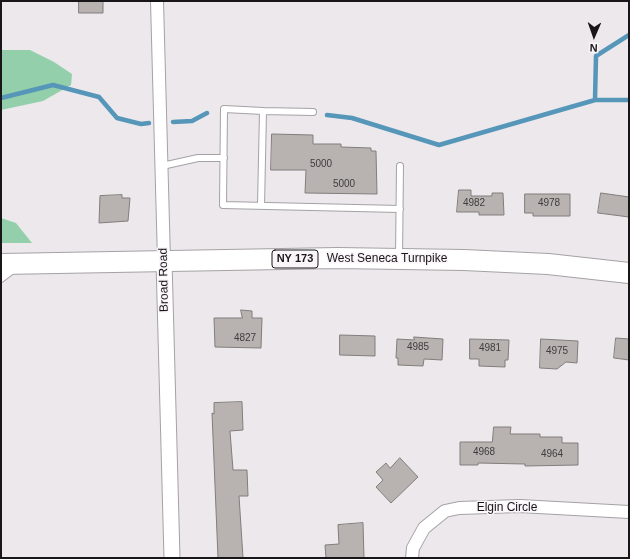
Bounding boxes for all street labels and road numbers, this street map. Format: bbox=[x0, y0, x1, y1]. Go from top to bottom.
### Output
street label: Broad Road bbox=[156, 248, 172, 312]
road number: NY 173 bbox=[272, 250, 318, 268]
street label: West Seneca Turnpike bbox=[327, 252, 447, 266]
street label: Elgin Circle bbox=[477, 501, 537, 515]

